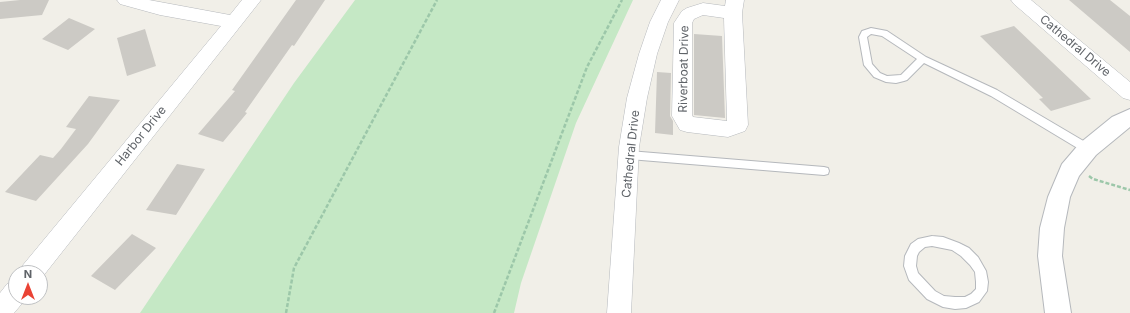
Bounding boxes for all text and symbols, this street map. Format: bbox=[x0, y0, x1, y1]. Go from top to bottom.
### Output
street label: Cathedral Drive bbox=[1037, 12, 1113, 80]
street label: Riverboat Drive bbox=[676, 25, 692, 113]
street label: Harbor Drive bbox=[113, 103, 169, 169]
street label: Cathedral Drive bbox=[619, 109, 643, 199]
north arrow bbox=[8, 265, 48, 305]
text: N bbox=[24, 267, 32, 281]

